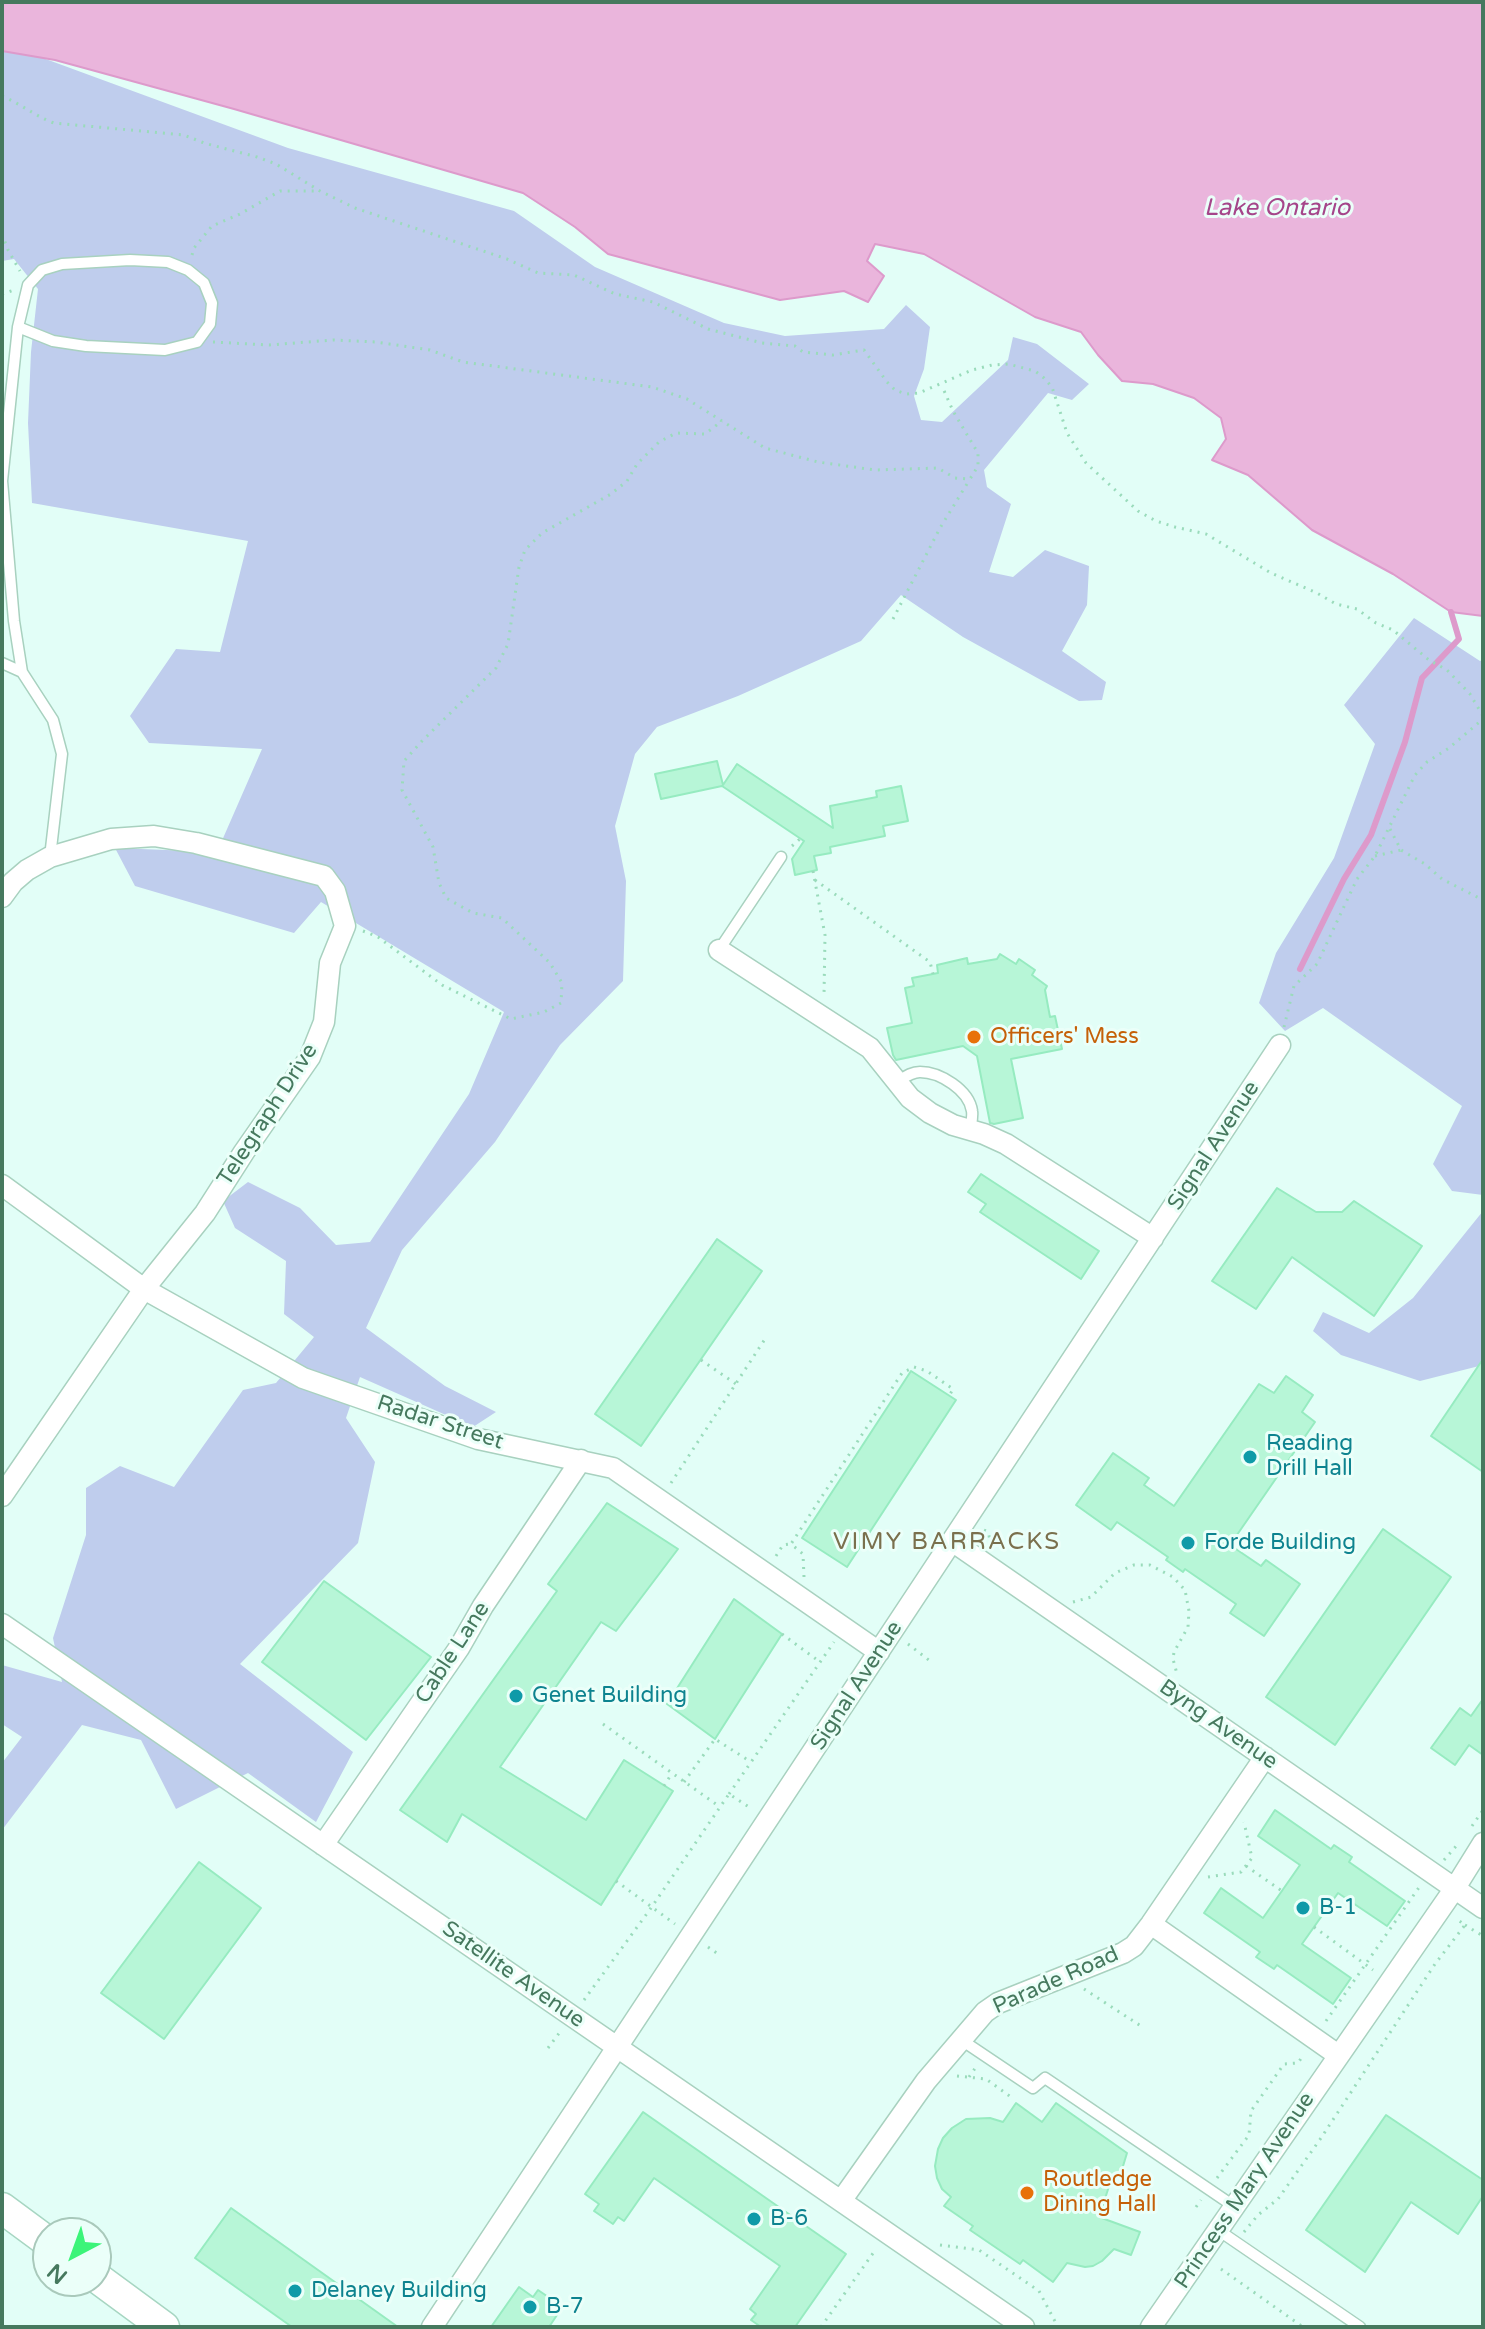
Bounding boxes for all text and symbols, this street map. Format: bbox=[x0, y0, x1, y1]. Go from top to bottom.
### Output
water label: Lake Ontario bbox=[1204, 195, 1350, 223]
place label: Officers' Mess bbox=[990, 1024, 1139, 1050]
marker: Officers' Mess bbox=[965, 1028, 983, 1046]
street label: Telegraph Drive bbox=[212, 1039, 324, 1191]
street label: Signal Avenue bbox=[1163, 1077, 1265, 1215]
street label: Radar Street bbox=[373, 1390, 507, 1456]
place label: Reading Drill Hall bbox=[1266, 1431, 1353, 1482]
marker: Reading Drill Hall bbox=[1241, 1448, 1259, 1466]
district label: VIMY BARRACKS bbox=[833, 1529, 1061, 1557]
place label: Forde Building bbox=[1204, 1530, 1356, 1556]
marker: Forde Building bbox=[1179, 1534, 1197, 1552]
street label: Cable Lane bbox=[410, 1597, 496, 1709]
street label: Signal Avenue bbox=[806, 1617, 908, 1755]
street label: Byng Avenue bbox=[1154, 1674, 1282, 1776]
place label: Genet Building bbox=[532, 1683, 687, 1709]
marker: Genet Building bbox=[507, 1687, 525, 1705]
place label: B-1 bbox=[1319, 1895, 1357, 1921]
marker: B-1 bbox=[1294, 1899, 1312, 1917]
street label: Satellite Avenue bbox=[437, 1916, 589, 2034]
street label: Parade Road bbox=[989, 1942, 1123, 2020]
street label: Princess Mary Avenue bbox=[1169, 2088, 1321, 2294]
place label: Routledge Dining Hall bbox=[1043, 2167, 1157, 2218]
marker: Routledge Dining Hall bbox=[1018, 2184, 1036, 2202]
place label: B-6 bbox=[770, 2206, 808, 2232]
marker: B-6 bbox=[745, 2210, 763, 2228]
north arrow bbox=[32, 2217, 112, 2297]
text: N bbox=[42, 2258, 73, 2289]
place label: Delaney Building bbox=[311, 2278, 487, 2304]
marker: Delaney Building bbox=[286, 2282, 304, 2300]
place label: B-7 bbox=[546, 2294, 584, 2320]
marker: B-7 bbox=[521, 2298, 539, 2316]

